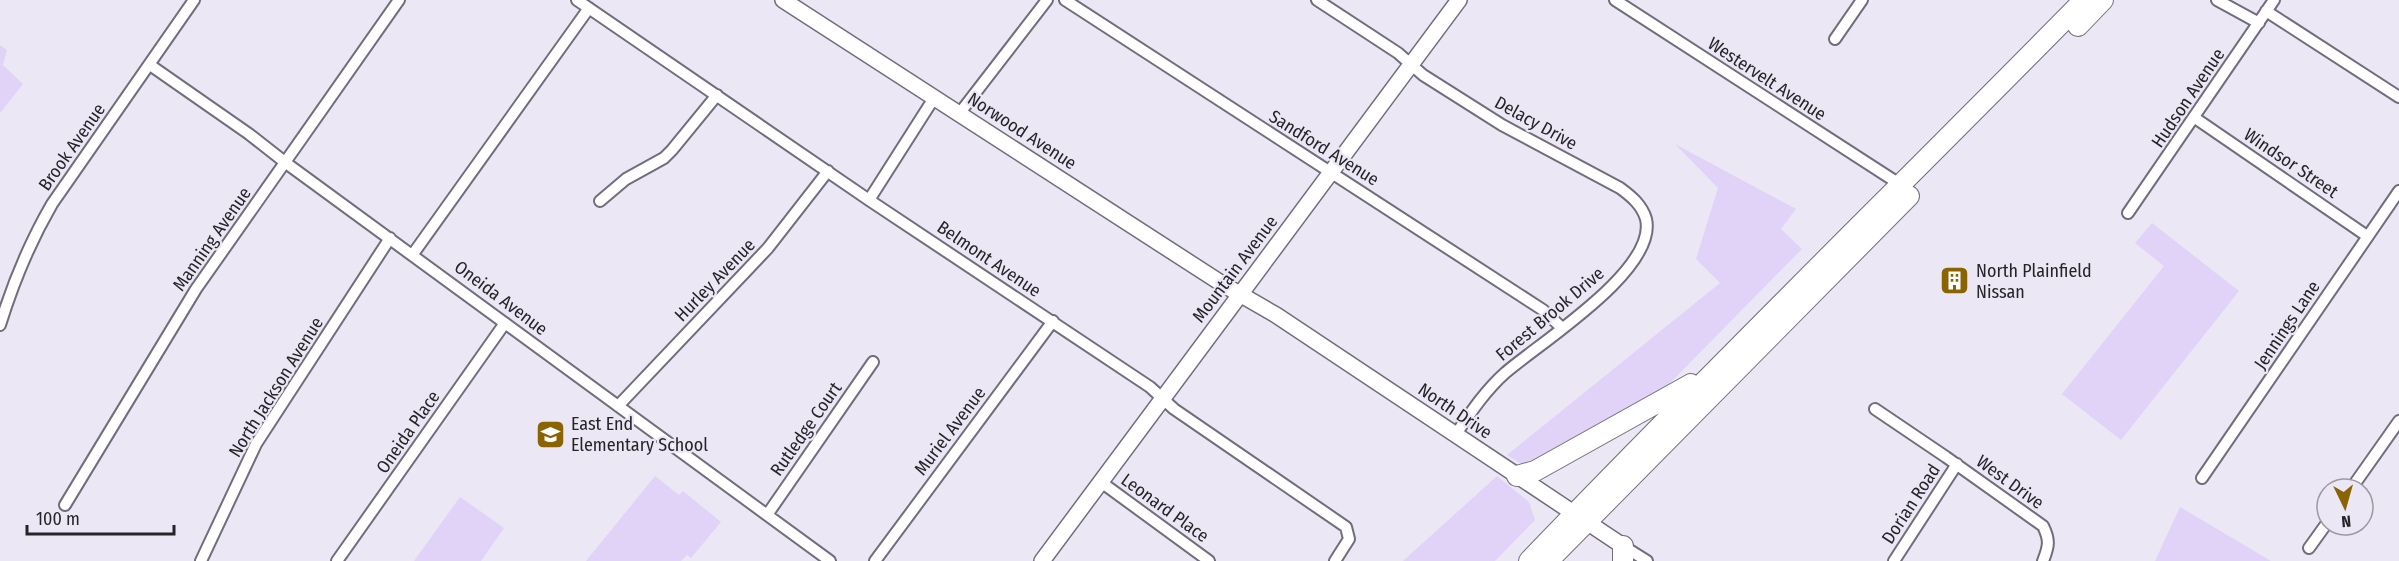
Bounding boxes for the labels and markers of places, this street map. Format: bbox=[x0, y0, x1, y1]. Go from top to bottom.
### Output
place label: North Plainfield Nissan bbox=[1976, 260, 2092, 303]
building icon: North Plainfield Nissan bbox=[1939, 265, 1971, 297]
place label: East End Elementary School bbox=[571, 413, 708, 456]
school or university icon: East End Elementary School bbox=[534, 418, 566, 450]

